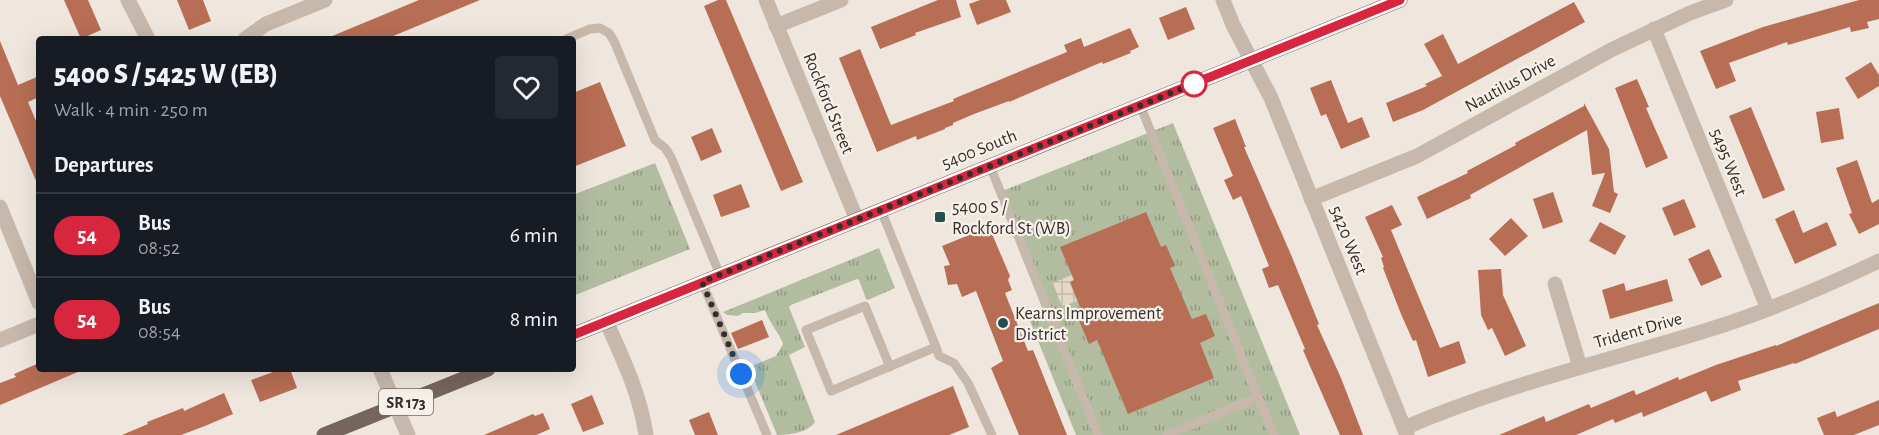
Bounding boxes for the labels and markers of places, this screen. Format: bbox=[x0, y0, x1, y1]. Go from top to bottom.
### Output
unlabelled marker bbox=[1181, 71, 1207, 97]
place label: 5400 S / Rockford St (WB) bbox=[952, 199, 1071, 238]
marker: 5400 S / Rockford St (WB) bbox=[933, 210, 947, 224]
place label: Kearns Improvement District bbox=[1015, 305, 1162, 344]
marker: Kearns Improvement District bbox=[996, 316, 1010, 330]

